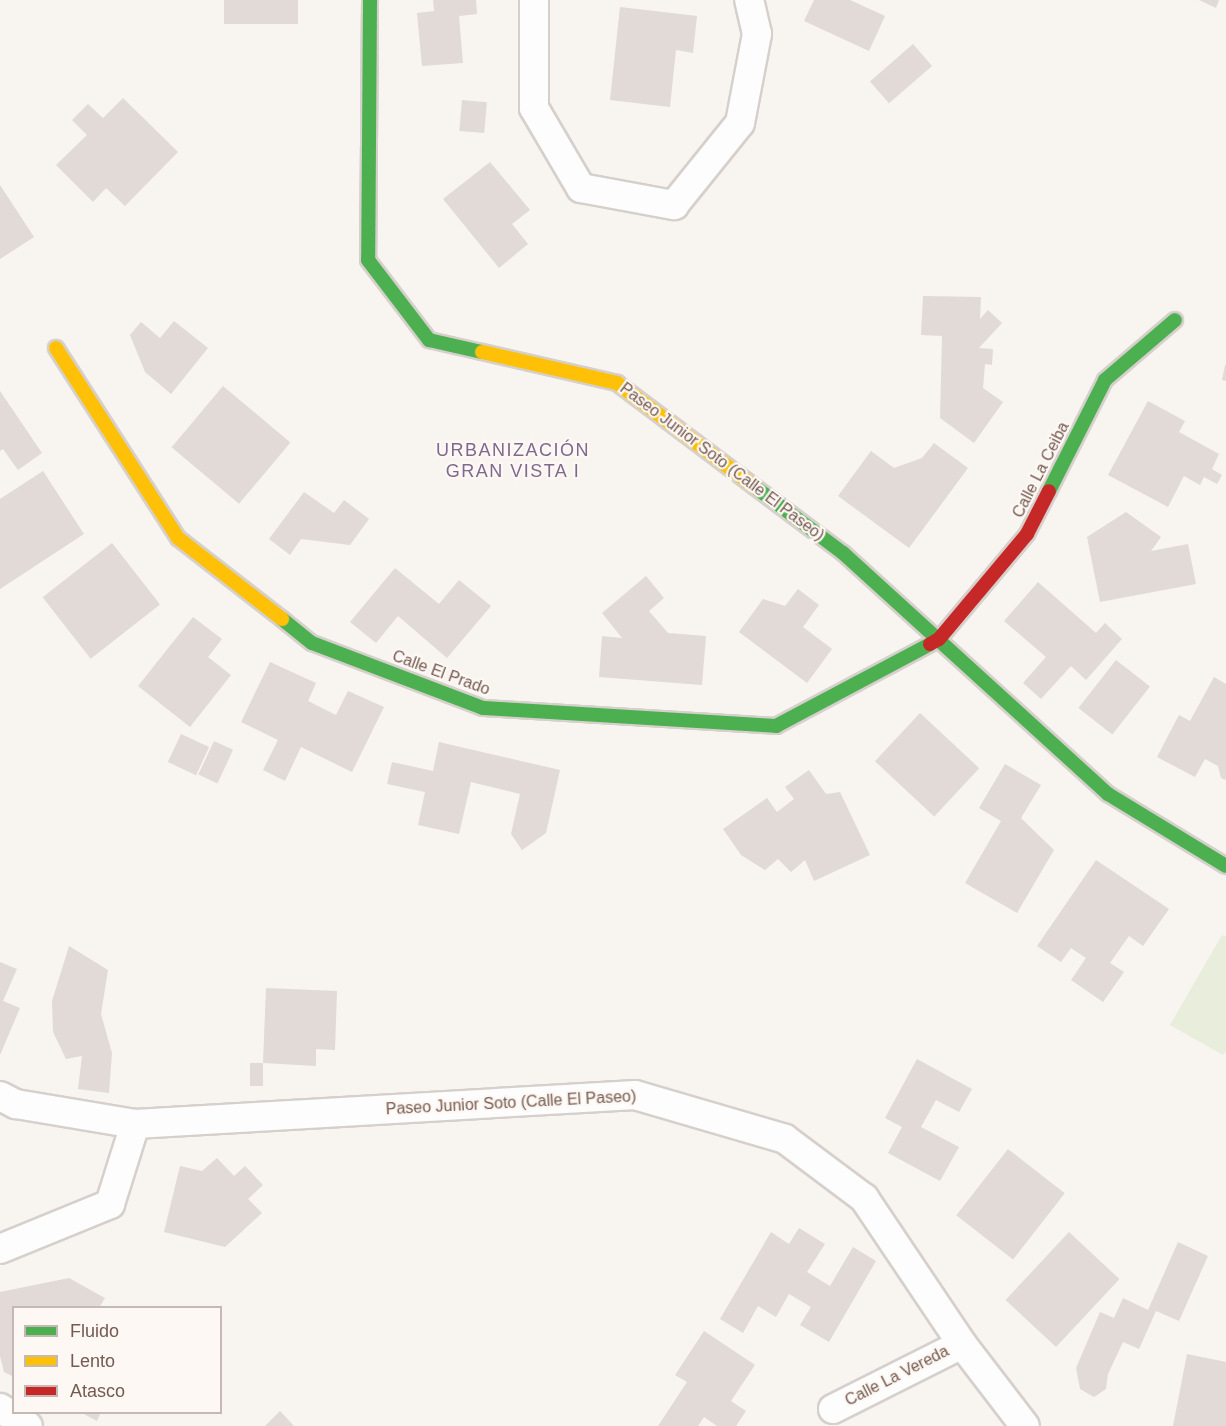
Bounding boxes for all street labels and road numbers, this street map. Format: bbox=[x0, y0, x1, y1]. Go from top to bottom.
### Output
street label: Paseo Junior Soto (Calle El Paseo) bbox=[616, 379, 828, 545]
street label: Calle La Ceiba bbox=[1009, 419, 1073, 521]
street label: Calle El Prado bbox=[390, 646, 492, 700]
street label: Paseo Junior Soto (Calle El Paseo) bbox=[385, 1087, 637, 1119]
street label: Calle La Vereda bbox=[842, 1342, 952, 1410]

